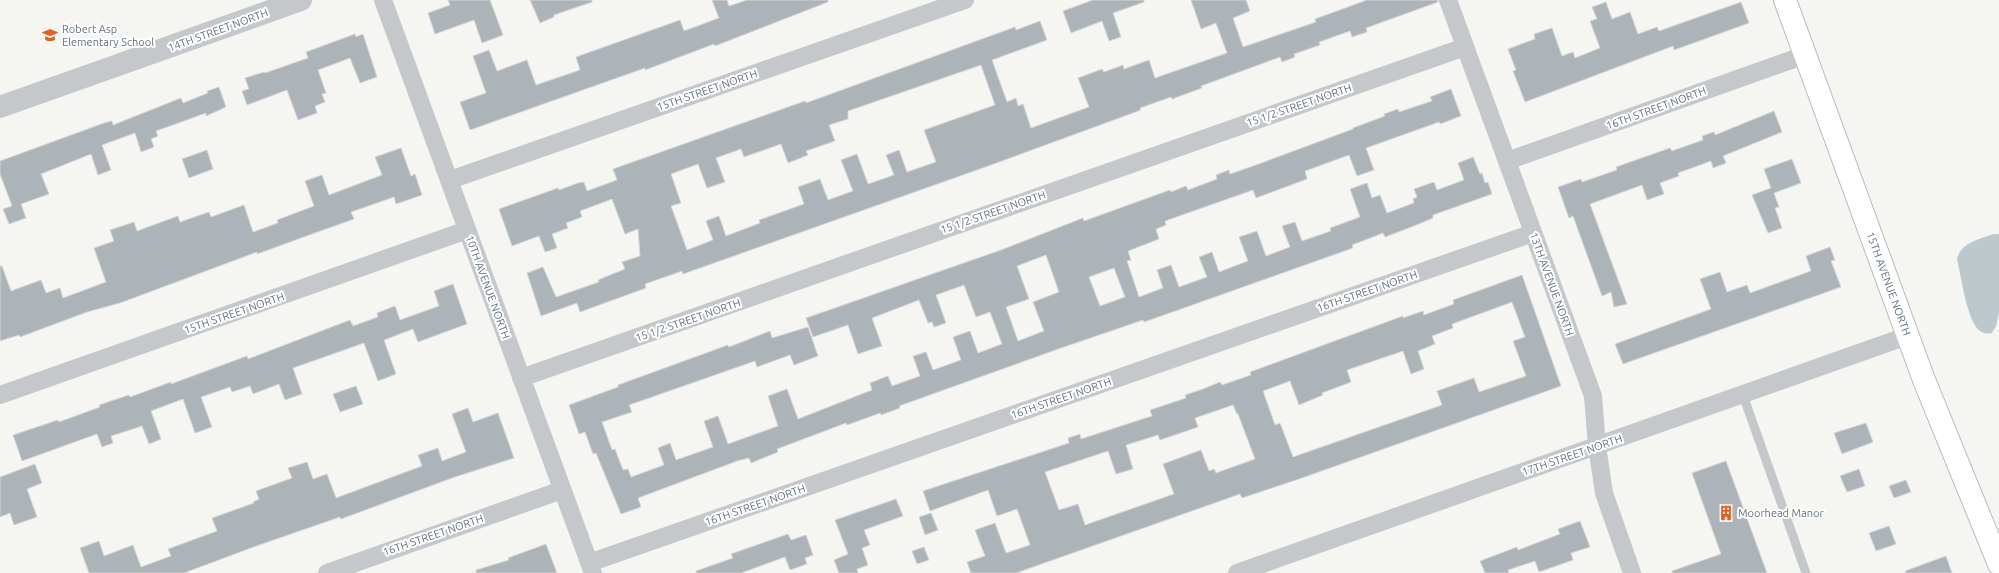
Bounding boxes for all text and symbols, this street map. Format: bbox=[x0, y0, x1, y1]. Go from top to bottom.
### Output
street label: 14TH STREET NORTH bbox=[166, 6, 270, 54]
place label: Robert Asp Elementary School bbox=[62, 23, 154, 48]
school or university icon: Robert Asp Elementary School bbox=[41, 26, 59, 44]
street label: 15TH STREET NORTH bbox=[655, 67, 759, 113]
street label: 15 1/2 STREET NORTH bbox=[1245, 81, 1353, 129]
street label: 16TH STREET NORTH bbox=[1604, 84, 1708, 132]
street label: 15 1/2 STREET NORTH bbox=[939, 188, 1047, 236]
street label: 13TH AVENUE NORTH bbox=[1528, 230, 1576, 338]
street label: 15TH AVENUE NORTH bbox=[1864, 230, 1913, 337]
street label: 10TH AVENUE NORTH bbox=[464, 233, 512, 341]
street label: 16TH STREET NORTH bbox=[1315, 268, 1419, 314]
street label: 15TH STREET NORTH bbox=[182, 290, 286, 336]
street label: 15 1/2 STREET NORTH bbox=[634, 296, 742, 344]
street label: 16TH STREET NORTH bbox=[1009, 375, 1113, 421]
street label: 17TH STREET NORTH bbox=[1520, 432, 1624, 478]
street label: 16TH STREET NORTH bbox=[703, 482, 807, 528]
building icon: Moorhead Manor bbox=[1717, 504, 1735, 522]
place label: Moorhead Manor bbox=[1738, 507, 1824, 519]
street label: 16TH STREET NORTH bbox=[381, 512, 485, 558]

